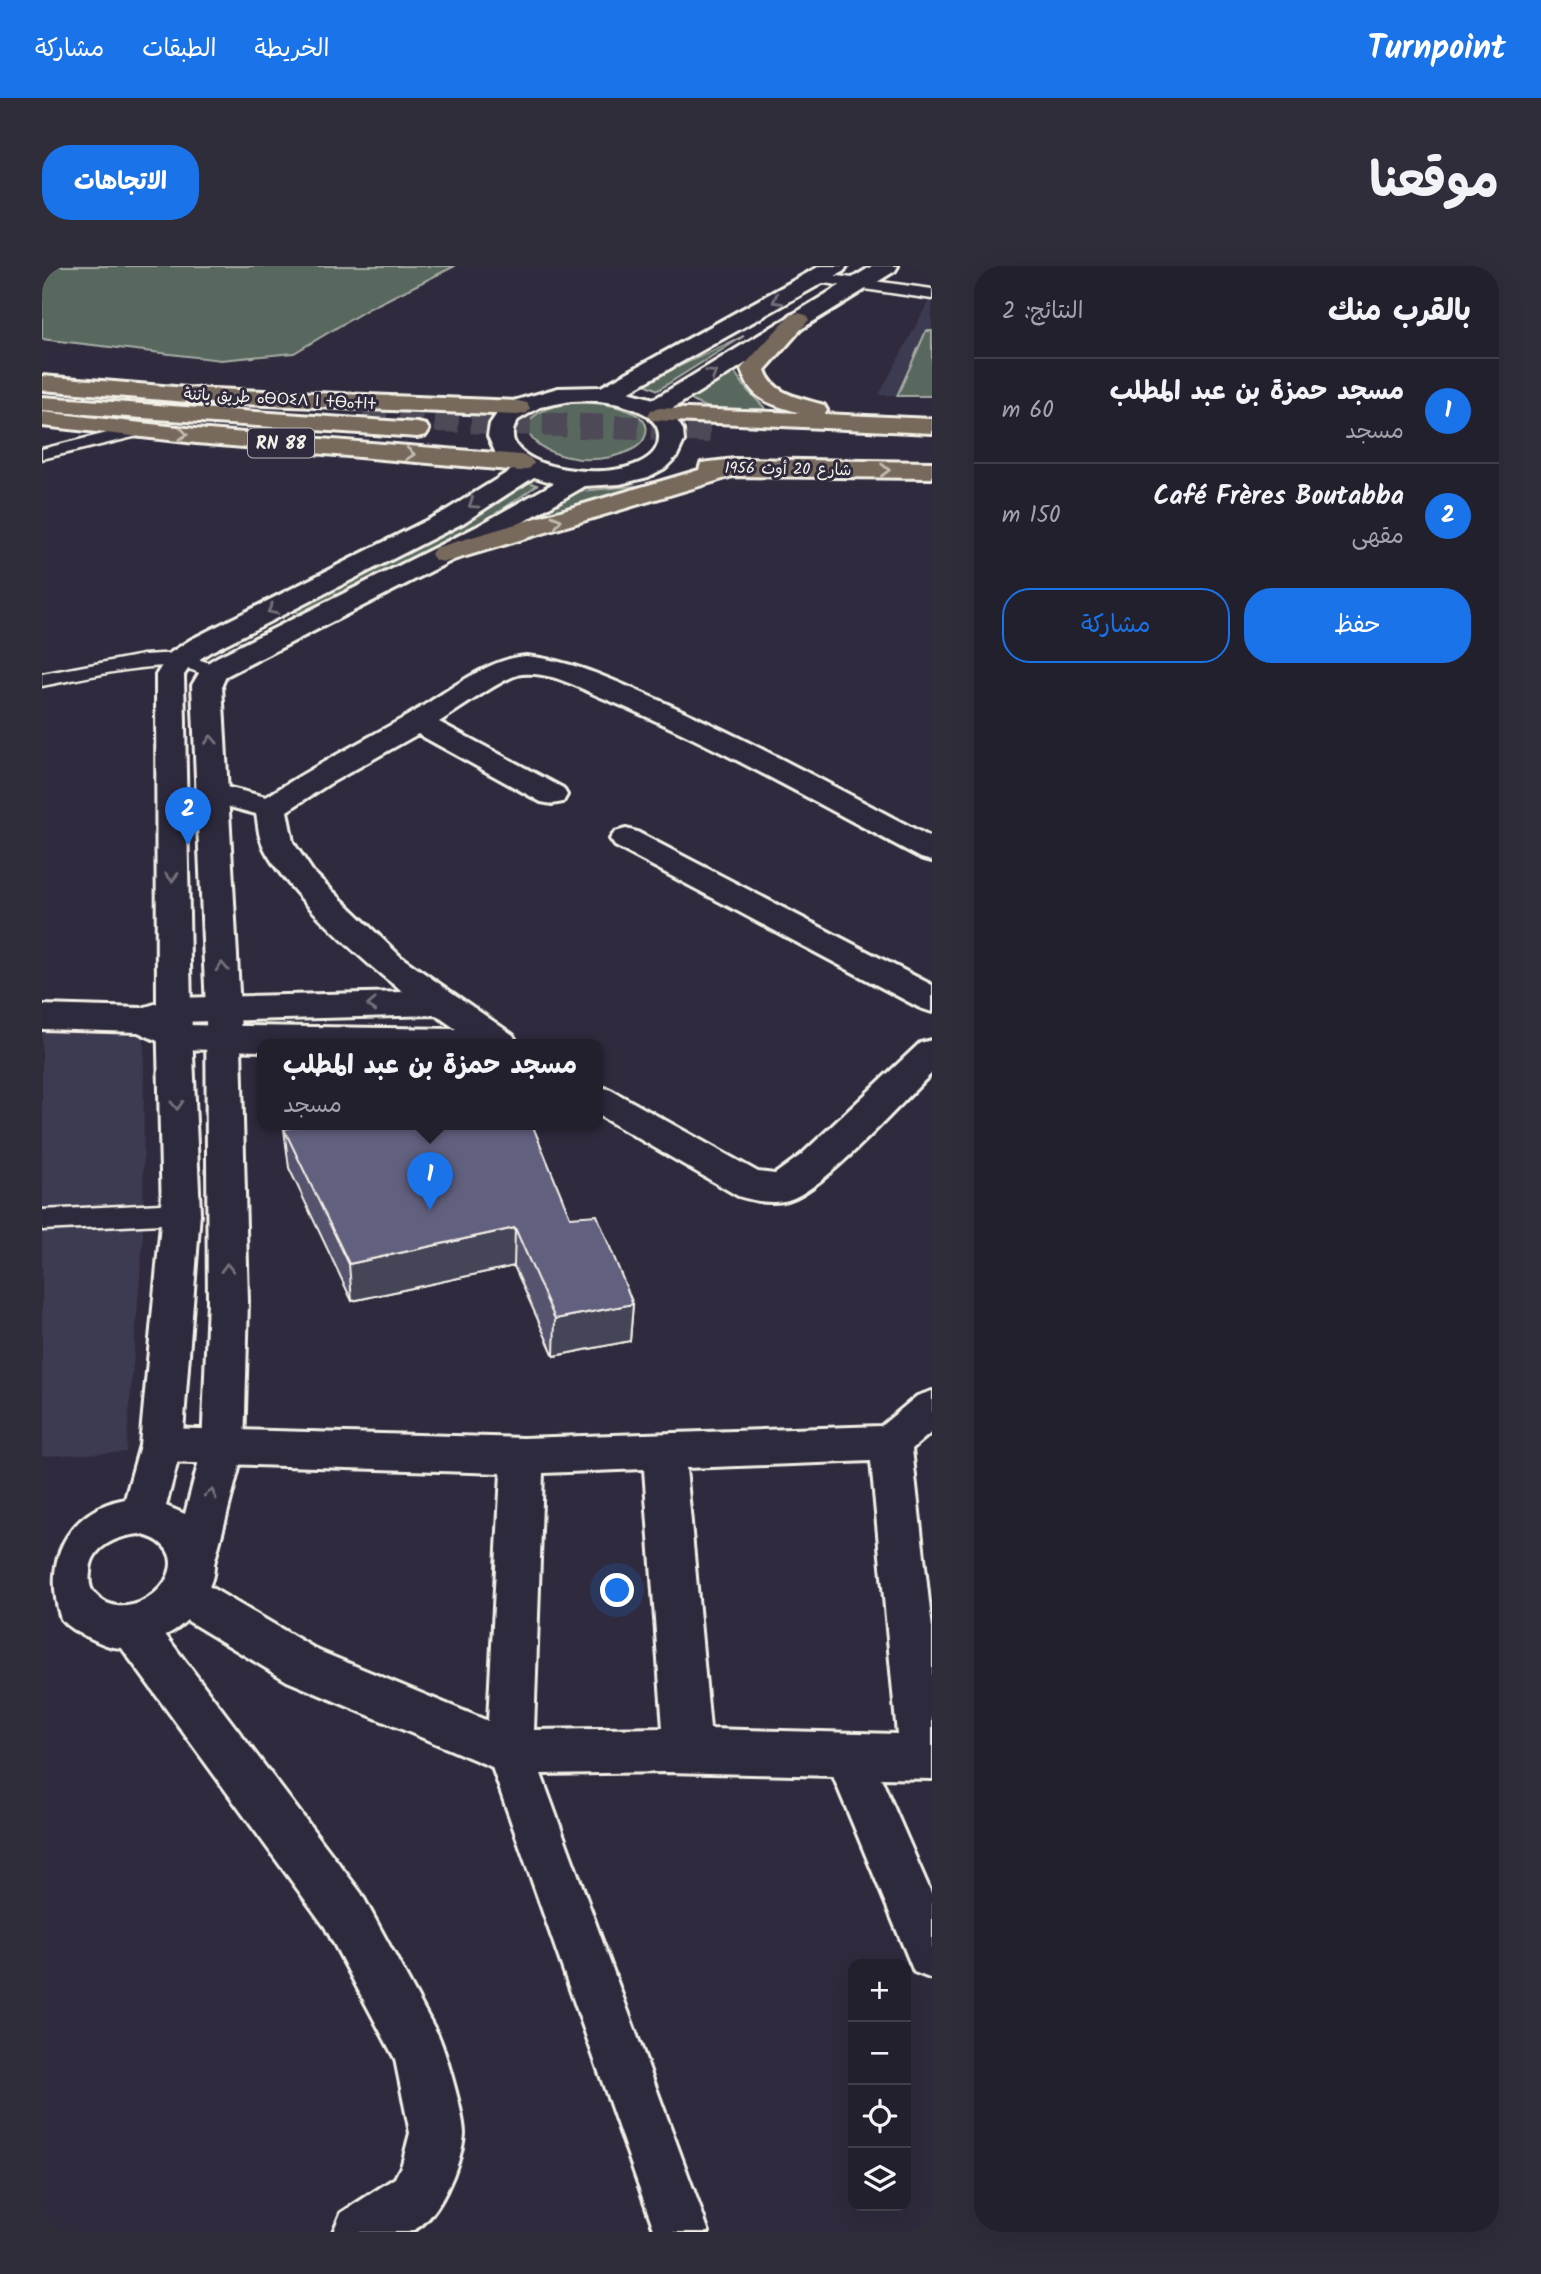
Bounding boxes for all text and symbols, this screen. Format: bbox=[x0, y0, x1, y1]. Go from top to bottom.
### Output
text: Turnpoint bbox=[1367, 23, 1506, 76]
text: مشاركة bbox=[35, 30, 104, 69]
text: الطبقات bbox=[142, 30, 217, 69]
text: الخريطة bbox=[255, 30, 329, 69]
text: موقعنا bbox=[1369, 144, 1499, 222]
button: الاتجاهات bbox=[42, 145, 199, 220]
text: بالقرب منك bbox=[1328, 288, 1471, 336]
one-way arrow bbox=[772, 292, 784, 306]
text: النتائج: 2 bbox=[1002, 294, 1083, 330]
one-way arrow bbox=[704, 369, 717, 382]
text: مسجد حمزة بن عبد المطلب bbox=[1110, 371, 1404, 413]
street label: طريق باتنة ⴰⴱⵔⵉⴷ ⵏ ⵜⴱⴰⵜⵏⵜ bbox=[183, 382, 377, 417]
text: 60 m bbox=[1002, 393, 1054, 429]
text: 1 bbox=[1445, 393, 1451, 429]
text: مسجد bbox=[1345, 414, 1404, 450]
one-way arrow bbox=[177, 427, 189, 442]
road number: RN 88 bbox=[248, 428, 314, 458]
one-way arrow bbox=[404, 446, 415, 461]
street label: شارع 20 أوت 1956 bbox=[724, 456, 852, 483]
one-way arrow bbox=[879, 462, 890, 477]
text: Café Frères Boutabba bbox=[1154, 476, 1404, 518]
one-way arrow bbox=[468, 496, 481, 508]
text: 150 m bbox=[1002, 498, 1061, 534]
text: 2 bbox=[1441, 498, 1455, 534]
one-way arrow bbox=[551, 514, 563, 529]
text: مقهى bbox=[1351, 519, 1404, 555]
button: مشاركة bbox=[1002, 588, 1230, 663]
button: حفظ bbox=[1244, 588, 1471, 663]
one-way arrow bbox=[267, 601, 279, 615]
one-way arrow bbox=[204, 734, 219, 745]
pin: 2 bbox=[165, 787, 211, 845]
one-way arrow bbox=[164, 872, 180, 883]
one-way arrow bbox=[214, 961, 229, 972]
one-way arrow bbox=[366, 998, 377, 1013]
popup bbox=[257, 1039, 603, 1130]
text: مسجد حمزة بن عبد المطلب bbox=[283, 1045, 577, 1087]
text: مسجد bbox=[283, 1088, 342, 1124]
one-way arrow bbox=[170, 1099, 185, 1110]
pin: 1 bbox=[407, 1152, 453, 1210]
one-way arrow bbox=[219, 1262, 235, 1273]
one-way arrow bbox=[203, 1488, 217, 1500]
your location bbox=[600, 1573, 634, 1607]
map controls bbox=[848, 1959, 911, 2211]
button: + bbox=[848, 1959, 911, 2022]
button: − bbox=[848, 2022, 911, 2085]
button: locate bbox=[848, 2085, 911, 2148]
button: layers bbox=[848, 2148, 911, 2211]

